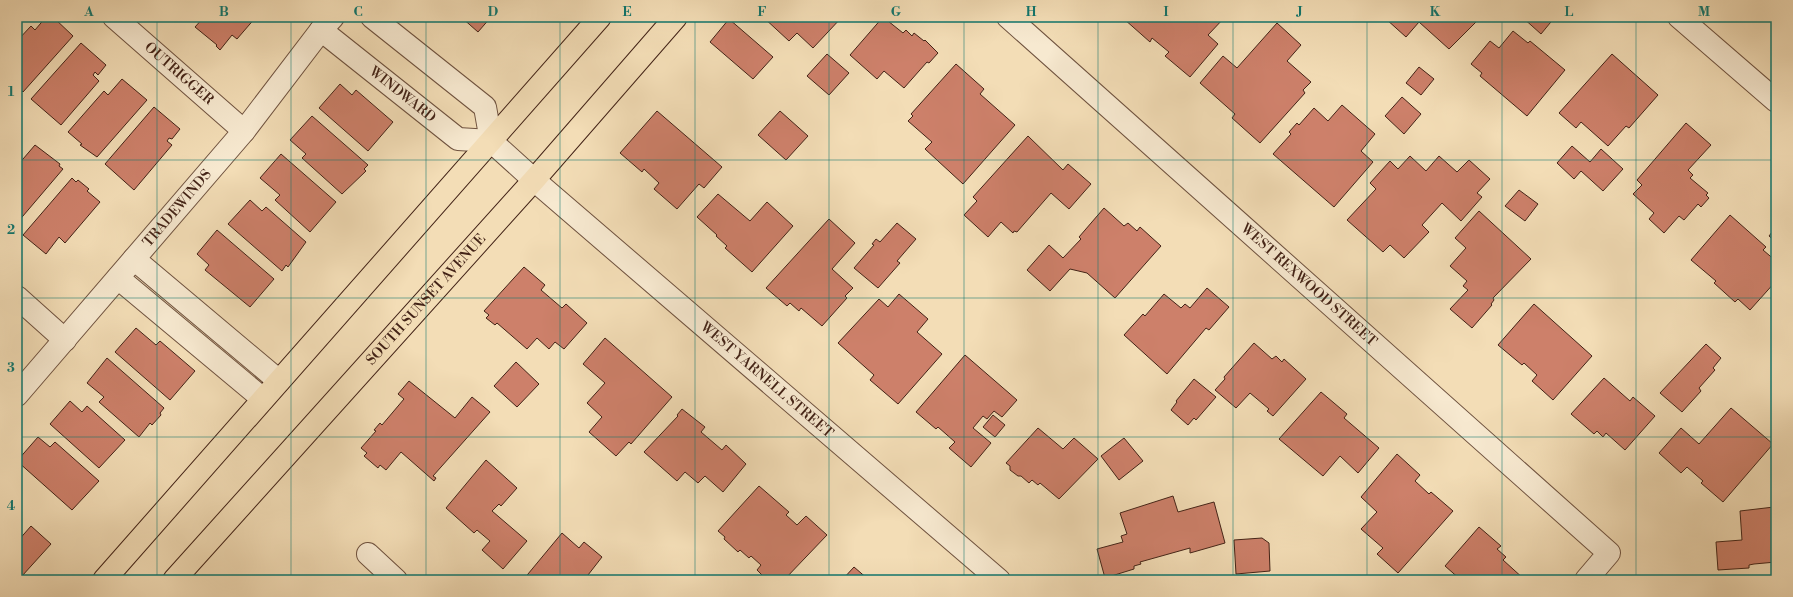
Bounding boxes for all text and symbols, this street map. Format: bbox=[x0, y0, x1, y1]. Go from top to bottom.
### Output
text: A bbox=[83, 4, 94, 20]
text: B bbox=[219, 4, 229, 20]
text: C bbox=[353, 4, 363, 20]
text: D bbox=[488, 4, 498, 20]
text: E bbox=[622, 4, 632, 20]
text: F bbox=[757, 4, 767, 20]
text: G bbox=[891, 4, 902, 20]
text: H bbox=[1026, 4, 1037, 20]
text: I bbox=[1163, 4, 1169, 20]
text: J bbox=[1295, 4, 1303, 20]
text: K bbox=[1430, 4, 1441, 20]
text: L bbox=[1565, 4, 1574, 20]
text: M bbox=[1698, 4, 1710, 20]
street label: OUTRIGGER bbox=[140, 39, 217, 109]
street label: WINDWARD bbox=[365, 62, 439, 127]
text: 1 bbox=[8, 84, 15, 100]
street label: TRADEWINDS bbox=[139, 166, 216, 251]
street label: WEST REXWOOD STREET bbox=[1236, 219, 1381, 351]
text: 2 bbox=[7, 222, 15, 238]
street label: SOUTH SUNSET AVENUE bbox=[362, 230, 490, 369]
street label: WEST YARNELL STREET bbox=[696, 317, 837, 442]
text: 3 bbox=[7, 360, 15, 376]
text: 4 bbox=[7, 498, 16, 514]

